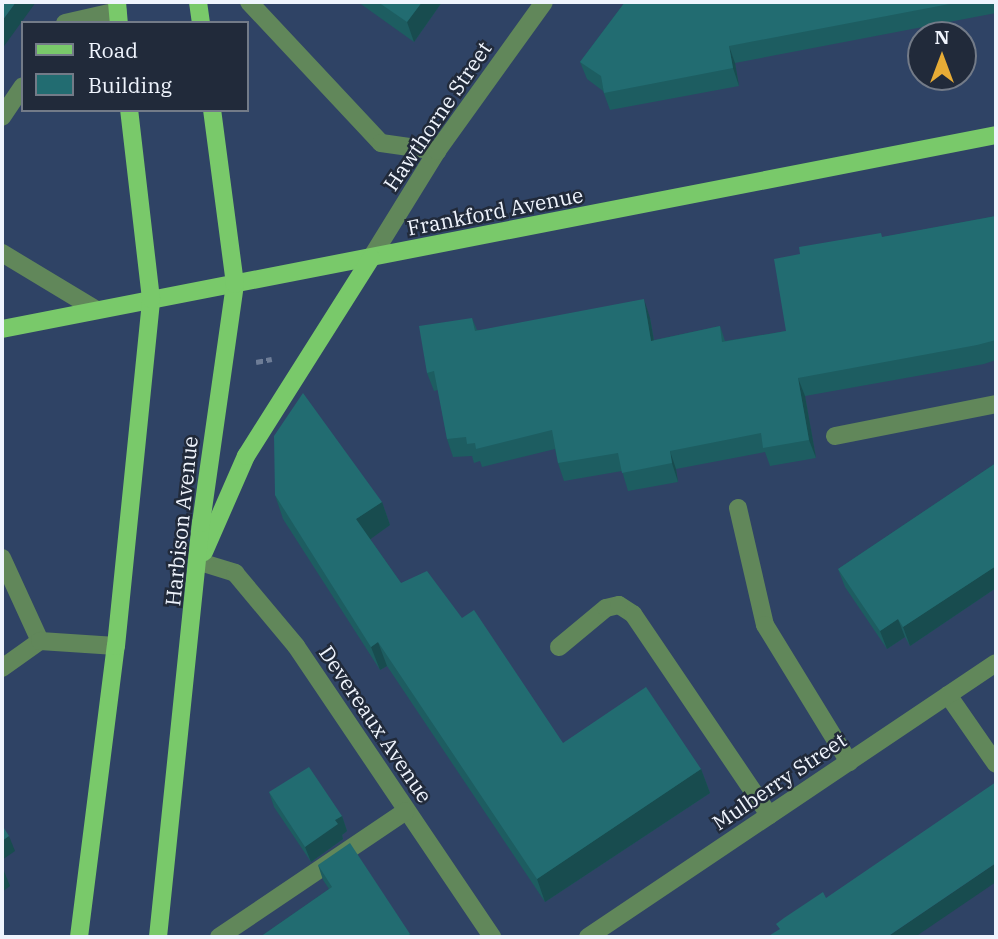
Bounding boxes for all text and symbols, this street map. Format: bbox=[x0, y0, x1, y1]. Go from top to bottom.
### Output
legend bbox=[21, 21, 248, 112]
north arrow bbox=[907, 21, 977, 91]
text: N bbox=[934, 25, 950, 49]
text: Road bbox=[88, 36, 138, 64]
street label: Hawthorne Street bbox=[378, 37, 496, 195]
text: Building bbox=[88, 71, 172, 99]
street label: Frankford Avenue bbox=[405, 182, 585, 240]
street label: Harbison Avenue bbox=[160, 435, 202, 607]
street label: Devereaux Avenue bbox=[314, 641, 438, 807]
street label: Mulberry Street bbox=[707, 727, 851, 835]

